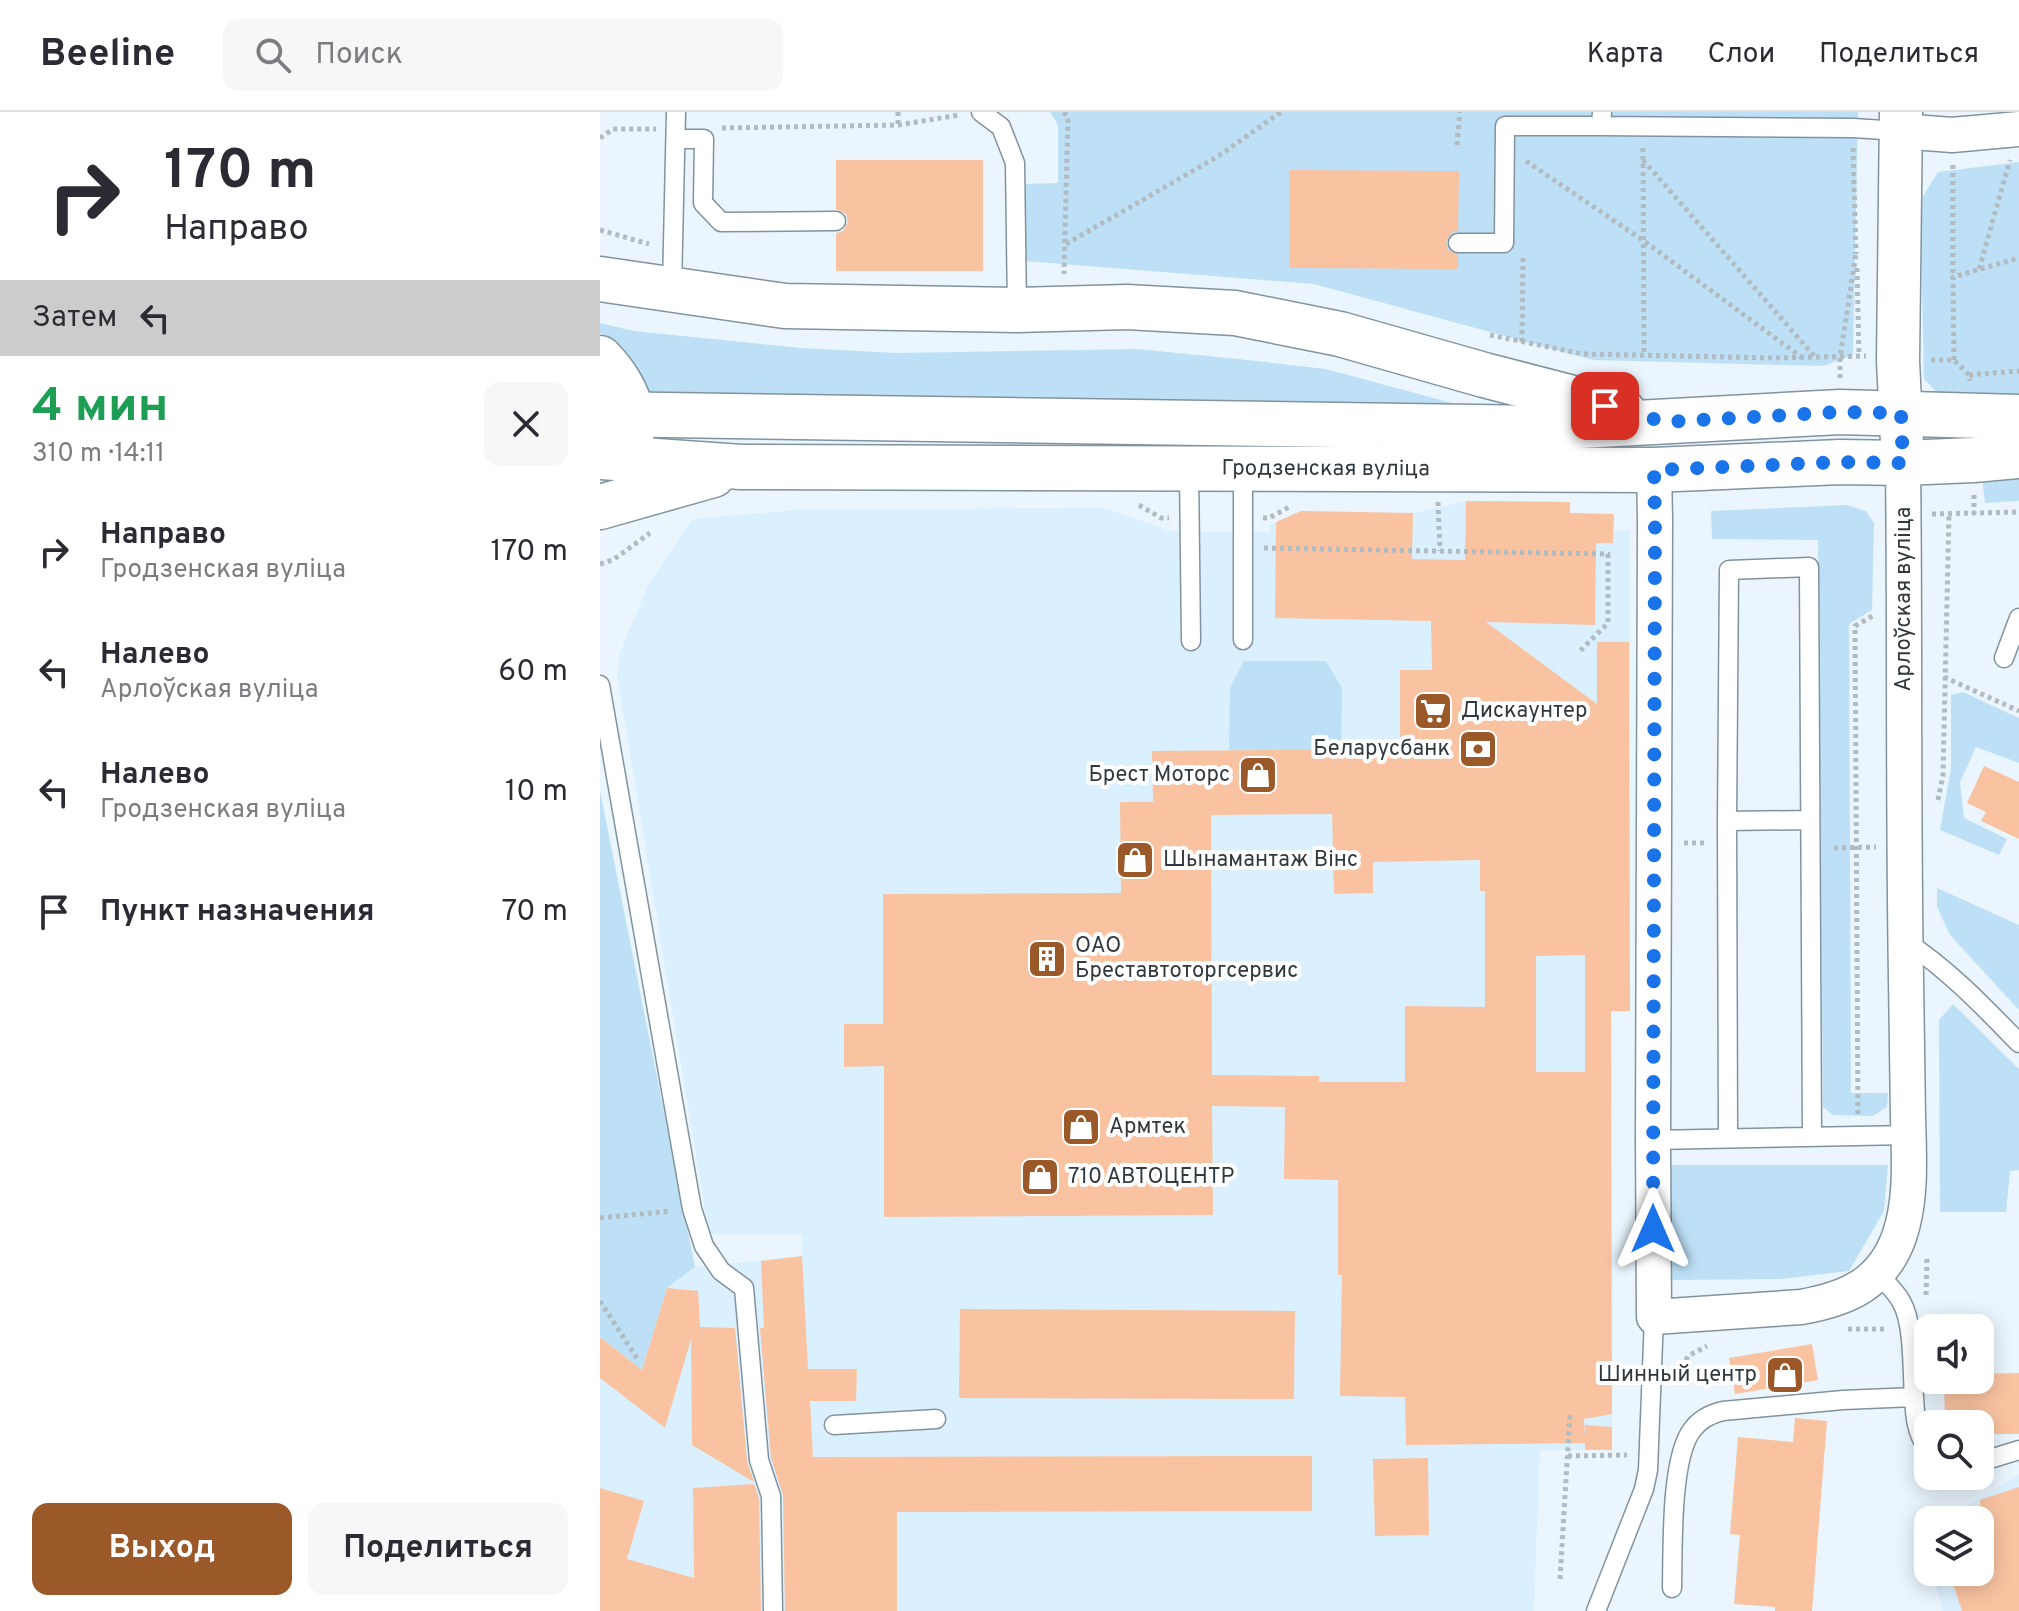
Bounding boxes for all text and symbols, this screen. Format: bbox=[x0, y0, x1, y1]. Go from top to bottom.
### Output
search box bbox=[223, 19, 783, 91]
text: Beeline bbox=[40, 31, 175, 80]
icon: search bbox=[251, 33, 295, 77]
text: Поиск bbox=[315, 37, 403, 74]
text: Карта bbox=[1587, 37, 1663, 73]
text: Слои bbox=[1707, 37, 1775, 73]
text: Поделиться bbox=[1819, 37, 1979, 73]
text: 170 m bbox=[164, 138, 316, 208]
icon: right bbox=[32, 144, 136, 248]
text: Направо bbox=[164, 207, 309, 253]
icon: left bbox=[133, 296, 177, 340]
text: Затем bbox=[32, 300, 117, 337]
pin bbox=[1571, 372, 1639, 440]
text: 4 мин bbox=[32, 378, 168, 438]
button: close bbox=[484, 382, 568, 466]
icon: arrive bbox=[1583, 384, 1627, 428]
text: 310 m · 14:11 bbox=[32, 438, 165, 471]
street label: Гродзенская вуліца bbox=[1221, 455, 1430, 483]
street label: Арлоўская вуліца bbox=[1891, 507, 1918, 691]
text: Направо bbox=[100, 517, 226, 554]
icon: right bbox=[32, 530, 76, 574]
text: 170 m bbox=[490, 534, 568, 571]
text: Гродзенская вуліца bbox=[100, 554, 346, 587]
text: Налево bbox=[100, 637, 209, 674]
icon: left bbox=[32, 650, 76, 694]
text: 60 m bbox=[498, 654, 568, 691]
text: Арлоўская вуліца bbox=[100, 674, 318, 707]
supermarket icon: Дискаунтер bbox=[1412, 690, 1454, 732]
place label: Дискаунтер bbox=[1461, 698, 1588, 725]
bank icon: Беларусбанк bbox=[1457, 728, 1499, 770]
place label: Беларусбанк bbox=[1313, 736, 1450, 763]
shop icon: Брест Моторс bbox=[1237, 754, 1279, 796]
text: Налево bbox=[100, 757, 209, 794]
place label: Брест Моторс bbox=[1088, 762, 1230, 789]
icon: left bbox=[32, 770, 76, 814]
text: 10 m bbox=[505, 774, 568, 811]
text: Гродзенская вуліца bbox=[100, 794, 346, 827]
shop icon: Шынамантаж Вінс bbox=[1114, 839, 1156, 881]
place label: Шынамантаж Вінс bbox=[1163, 847, 1358, 874]
icon: arrive bbox=[32, 890, 76, 934]
text: Пункт назначения bbox=[100, 894, 374, 931]
text: 70 m bbox=[502, 894, 568, 931]
place label: ОАО Бреставтоторгсервис bbox=[1075, 933, 1298, 985]
building icon: ОАО Бреставтоторгсервис bbox=[1026, 938, 1068, 980]
shop icon: Армтек bbox=[1060, 1106, 1102, 1148]
place label: Армтек bbox=[1109, 1114, 1186, 1141]
shop icon: 710 АВТОЦЕНТР bbox=[1019, 1156, 1061, 1198]
place label: 710 АВТОЦЕНТР bbox=[1068, 1164, 1235, 1191]
position arrow bbox=[1611, 1187, 1695, 1271]
map controls bbox=[1914, 1314, 1994, 1586]
button: sound bbox=[1914, 1314, 1994, 1394]
shop icon: Шинный центр bbox=[1764, 1354, 1806, 1396]
place label: Шинный центр bbox=[1598, 1362, 1757, 1389]
button: search bbox=[1914, 1410, 1994, 1490]
button: Выход bbox=[32, 1503, 292, 1595]
button: Поделиться bbox=[308, 1503, 568, 1595]
button: layers bbox=[1914, 1506, 1994, 1586]

